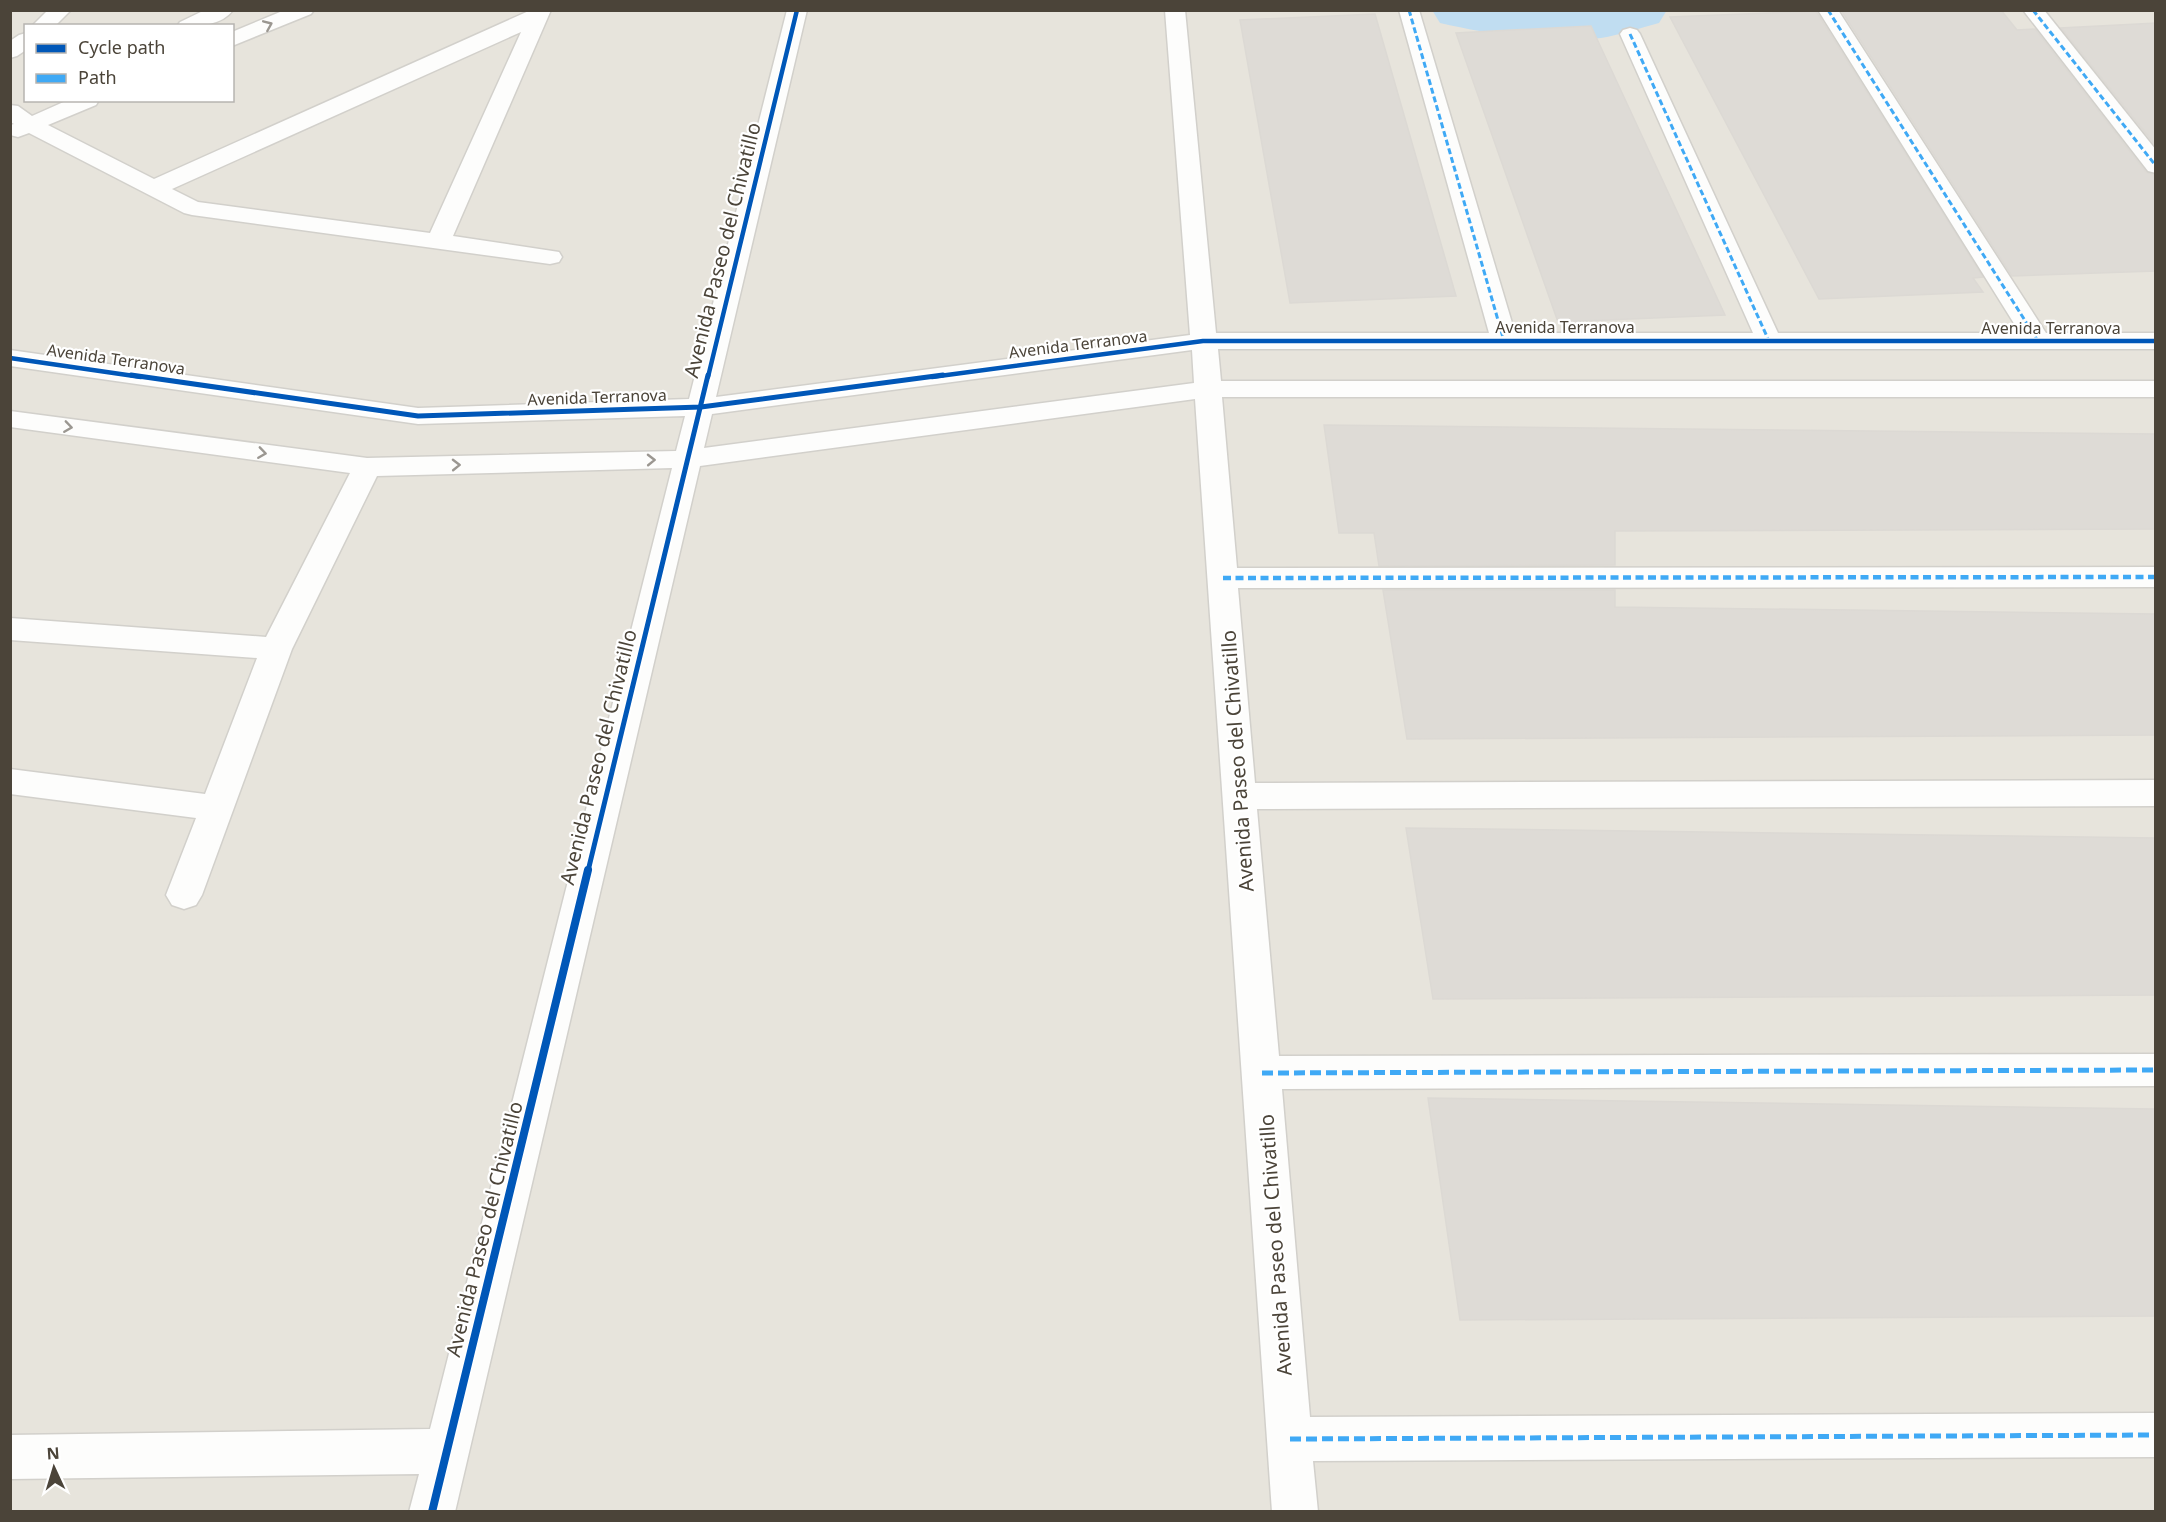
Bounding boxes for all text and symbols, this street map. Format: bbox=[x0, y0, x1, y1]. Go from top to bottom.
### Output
one-way arrow bbox=[262, 20, 273, 32]
legend bbox=[24, 24, 234, 102]
text: Cycle path bbox=[78, 35, 165, 59]
text: Path bbox=[78, 65, 117, 89]
street label: Avenida Paseo del Chivatillo bbox=[677, 120, 767, 380]
street label: Avenida Terranova bbox=[1495, 316, 1635, 338]
street label: Avenida Terranova bbox=[1981, 317, 2121, 339]
street label: Avenida Terranova bbox=[1007, 325, 1149, 363]
street label: Avenida Terranova bbox=[45, 338, 187, 380]
street label: Avenida Terranova bbox=[527, 384, 667, 410]
one-way arrow bbox=[64, 420, 73, 433]
one-way arrow bbox=[257, 446, 266, 459]
one-way arrow bbox=[646, 454, 655, 467]
one-way arrow bbox=[451, 459, 460, 471]
street label: Avenida Paseo del Chivatillo bbox=[553, 627, 643, 887]
street label: Avenida Paseo del Chivatillo bbox=[1214, 629, 1260, 893]
street label: Avenida Paseo del Chivatillo bbox=[439, 1099, 529, 1359]
street label: Avenida Paseo del Chivatillo bbox=[1252, 1113, 1298, 1377]
north arrow bbox=[24, 1438, 84, 1498]
text: N bbox=[46, 1442, 60, 1464]

